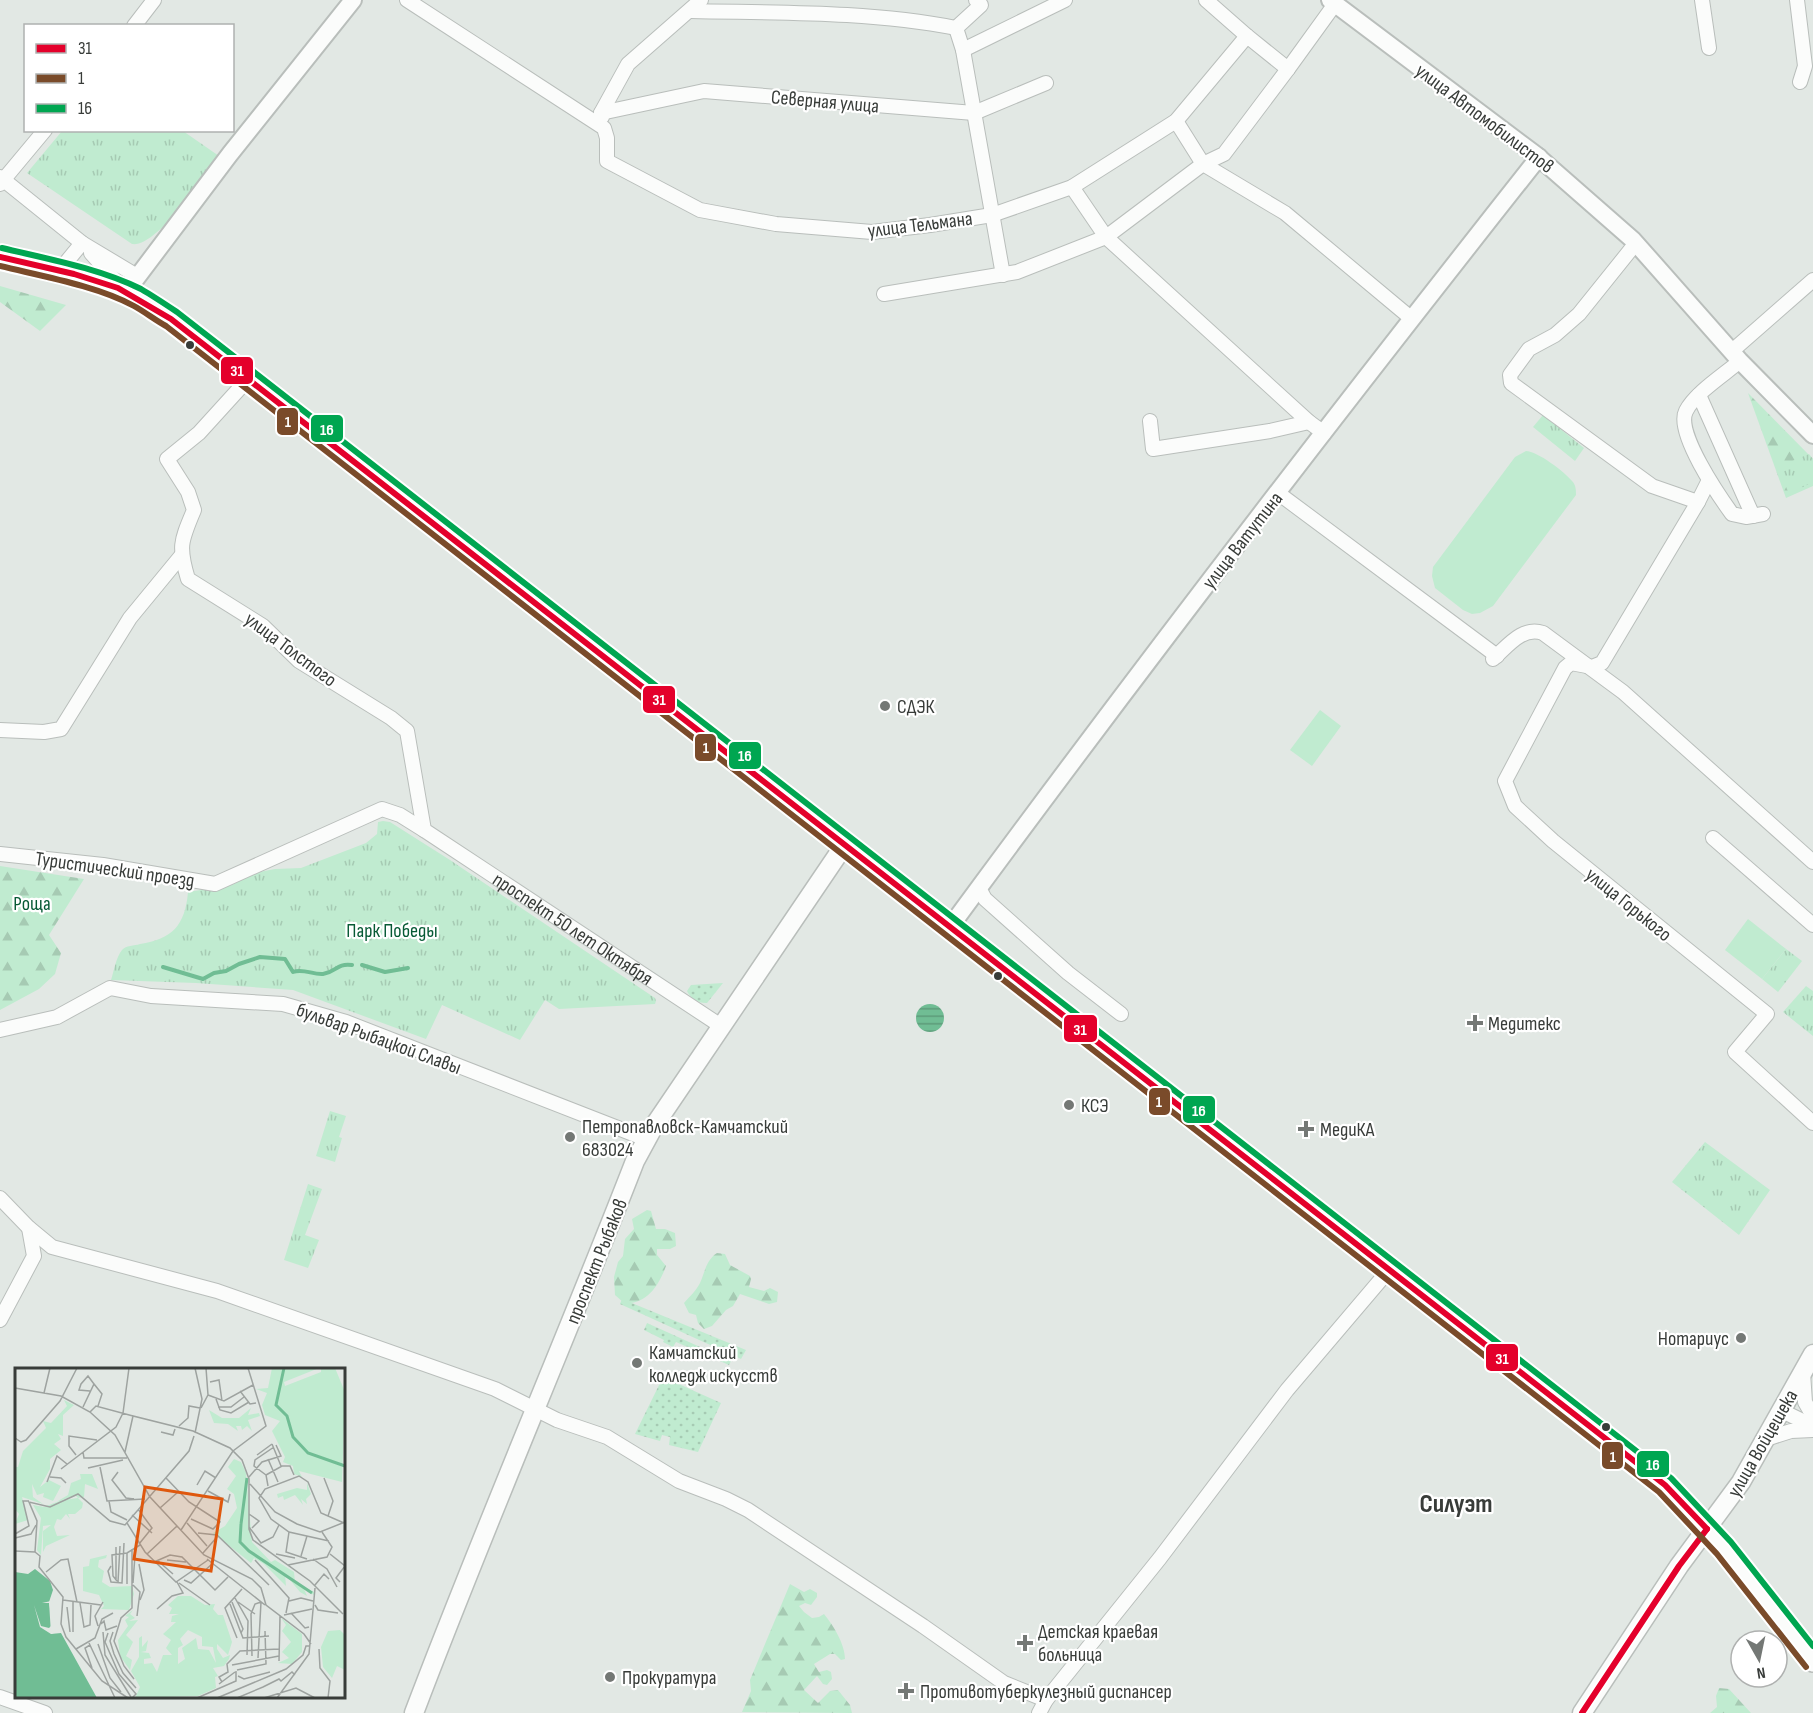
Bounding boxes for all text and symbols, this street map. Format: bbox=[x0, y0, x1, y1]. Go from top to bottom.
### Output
legend bbox=[24, 24, 234, 132]
text: 31 bbox=[78, 38, 93, 59]
street label: улица Автомобилистов bbox=[1410, 59, 1558, 179]
text: 1 bbox=[78, 68, 85, 89]
street label: Северная улица bbox=[770, 85, 880, 119]
text: 16 bbox=[78, 98, 92, 119]
street label: улица Тельмана bbox=[866, 207, 974, 243]
unlabelled marker bbox=[184, 339, 196, 351]
line badge: 31 bbox=[220, 356, 254, 385]
text: 31 bbox=[230, 362, 244, 381]
line badge: 1 bbox=[276, 407, 299, 436]
text: 1 bbox=[285, 413, 292, 432]
line badge: 16 bbox=[310, 414, 344, 443]
text: 16 bbox=[320, 421, 334, 440]
street label: улица Ватутина bbox=[1197, 487, 1288, 594]
street label: улица Толстого bbox=[240, 607, 341, 692]
line badge: 31 bbox=[642, 685, 676, 714]
text: 31 bbox=[652, 691, 666, 710]
place label: СДЭК bbox=[897, 695, 935, 719]
marker: СДЭК bbox=[878, 699, 892, 713]
line badge: 1 bbox=[694, 733, 717, 762]
text: 1 bbox=[703, 739, 710, 758]
line badge: 16 bbox=[728, 741, 762, 770]
text: 16 bbox=[738, 747, 752, 766]
street label: Туристический проезд bbox=[34, 847, 196, 893]
street label: улица Горького bbox=[1580, 863, 1676, 947]
street label: проспект 50 лет Октября bbox=[488, 868, 657, 991]
park label: Роща bbox=[13, 892, 51, 916]
park label: Парк Победы bbox=[346, 919, 438, 943]
unlabelled marker bbox=[992, 970, 1004, 982]
street label: бульвар Рыбацкой Славы bbox=[293, 998, 464, 1080]
place label: Медитекс bbox=[1488, 1012, 1561, 1036]
line badge: 31 bbox=[1063, 1014, 1098, 1043]
marker: Медитекс bbox=[1466, 1014, 1484, 1032]
text: 31 bbox=[1073, 1021, 1087, 1040]
line badge: 1 bbox=[1148, 1087, 1171, 1116]
text: 1 bbox=[1156, 1093, 1163, 1112]
place label: КСЭ bbox=[1081, 1094, 1109, 1118]
line badge: 16 bbox=[1182, 1095, 1216, 1124]
marker: КСЭ bbox=[1062, 1098, 1076, 1112]
text: 16 bbox=[1192, 1102, 1206, 1121]
place label: Петропавловск-Камчатский 683024 bbox=[582, 1115, 788, 1162]
place label: МедиКА bbox=[1320, 1118, 1375, 1142]
marker: МедиКА bbox=[1297, 1120, 1315, 1138]
marker: Петропавловск-Камчатский 683024 bbox=[563, 1130, 577, 1144]
street label: проспект Рыбаков bbox=[561, 1195, 633, 1327]
place label: Нотариус bbox=[1658, 1327, 1729, 1351]
marker: Нотариус bbox=[1734, 1331, 1748, 1345]
place label: Камчатский колледж искусств bbox=[649, 1341, 778, 1388]
line badge: 31 bbox=[1485, 1343, 1519, 1372]
text: 31 bbox=[1495, 1350, 1509, 1369]
marker: Камчатский колледж искусств bbox=[630, 1356, 644, 1370]
inset map bbox=[15, 1368, 345, 1698]
street label: улица Войцешека bbox=[1722, 1386, 1803, 1501]
unlabelled marker bbox=[1600, 1421, 1612, 1433]
line badge: 1 bbox=[1601, 1441, 1624, 1470]
text: 1 bbox=[1610, 1448, 1617, 1467]
line badge: 16 bbox=[1636, 1450, 1670, 1478]
text: 16 bbox=[1646, 1456, 1660, 1475]
district label: Силуэт bbox=[1420, 1489, 1492, 1520]
place label: Детская краевая больница bbox=[1038, 1620, 1158, 1667]
north arrow bbox=[1729, 1629, 1789, 1689]
marker: Детская краевая больница bbox=[1016, 1634, 1034, 1652]
text: N bbox=[1755, 1662, 1767, 1682]
place label: Прокуратура bbox=[622, 1666, 716, 1690]
marker: Прокуратура bbox=[603, 1670, 617, 1684]
place label: Противотуберкулезный диспансер bbox=[920, 1680, 1172, 1704]
marker: Противотуберкулезный диспансер bbox=[897, 1682, 915, 1700]

